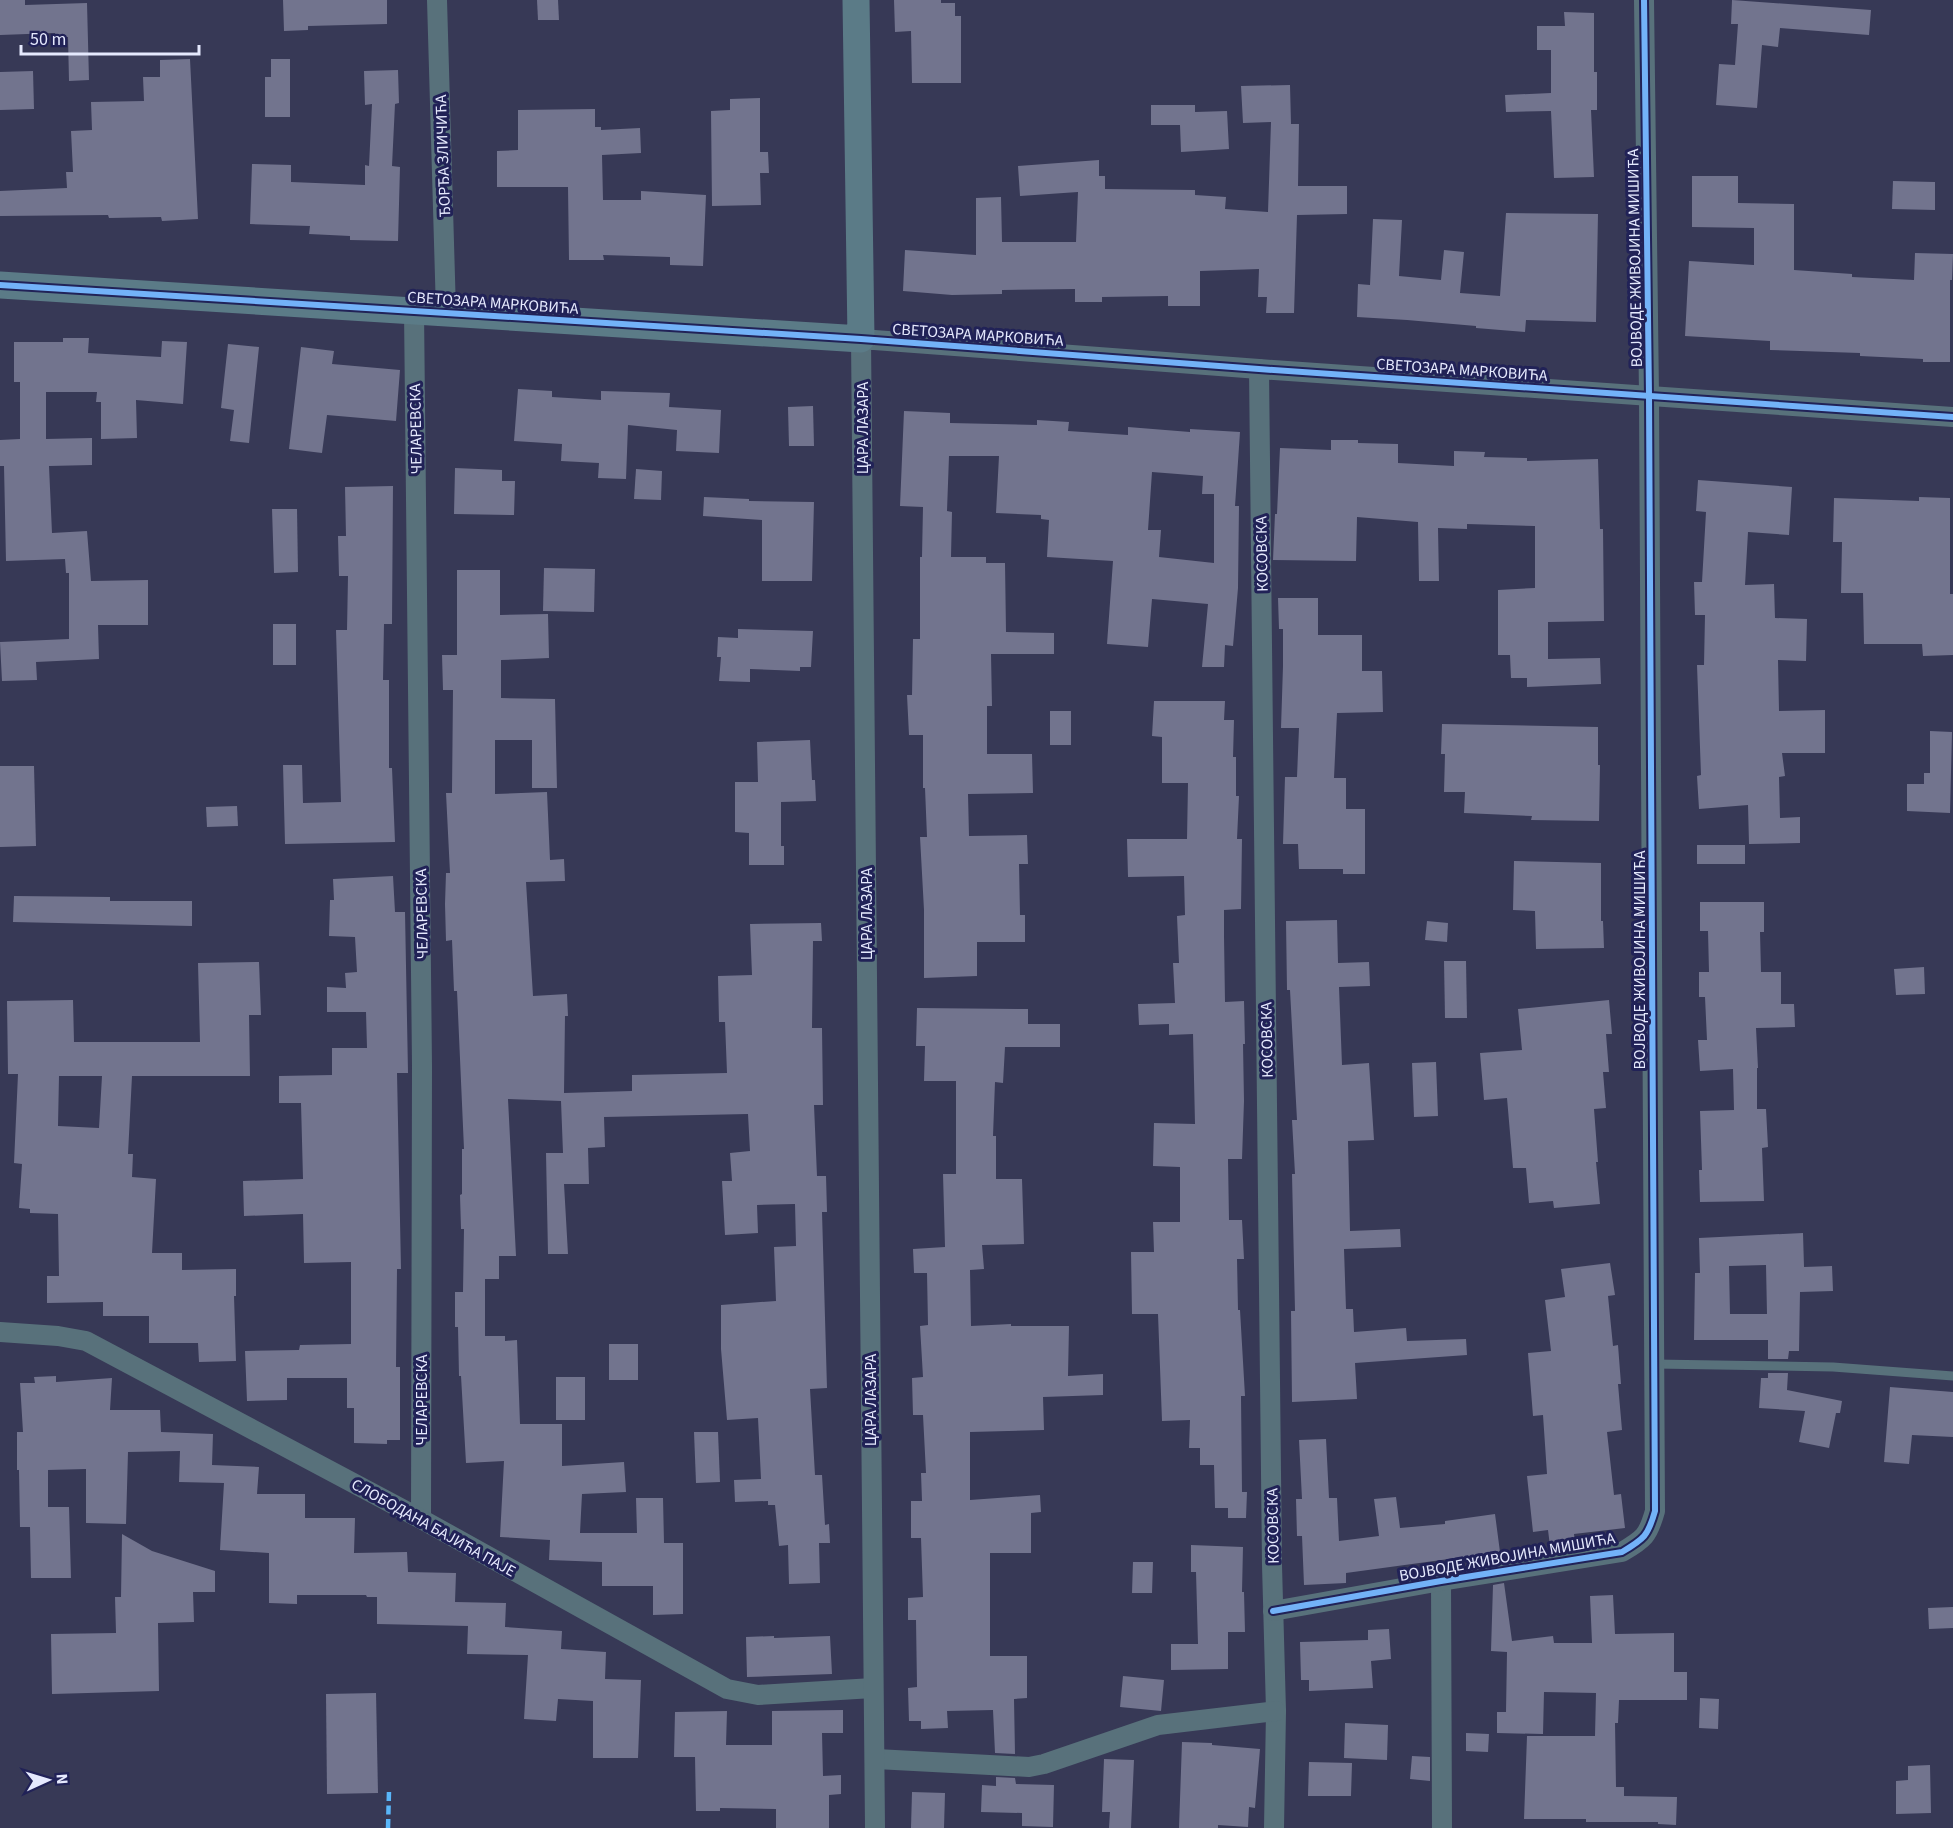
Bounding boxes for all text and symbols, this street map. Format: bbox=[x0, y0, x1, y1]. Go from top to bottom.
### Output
scale bar bbox=[21, 18, 200, 56]
text: 50 m bbox=[30, 27, 66, 52]
street label: ЂОРЂА ЗЛИЧИЋА bbox=[430, 94, 456, 217]
street label: ВОЈВОДЕ ЖИВОЈИНА МИШИЋА bbox=[1622, 148, 1648, 368]
street label: СВЕТОЗАРА МАРКОВИЋА bbox=[406, 286, 580, 320]
street label: СВЕТОЗАРА МАРКОВИЋА bbox=[891, 318, 1065, 352]
street label: СВЕТОЗАРА МАРКОВИЋА bbox=[1375, 353, 1549, 387]
street label: ЦАРА ЛАЗАРА bbox=[852, 382, 874, 474]
street label: ЧЕЛАРЕВСКА bbox=[404, 383, 428, 475]
street label: КОСОВСКА bbox=[1250, 516, 1274, 592]
street label: ВОЈВОДЕ ЖИВОЈИНА МИШИЋА bbox=[1629, 850, 1651, 1069]
street label: ЧЕЛАРЕВСКА bbox=[410, 868, 434, 960]
street label: ЦАРА ЛАЗАРА bbox=[856, 868, 878, 960]
street label: КОСОВСКА bbox=[1255, 1002, 1279, 1078]
street label: ЧЕЛАРЕВСКА bbox=[411, 1354, 433, 1445]
street label: ЦАРА ЛАЗАРА bbox=[860, 1354, 882, 1446]
street label: СЛОБОДАНА БАЈИЋА ПАЈЕ bbox=[347, 1473, 520, 1582]
street label: КОСОВСКА bbox=[1261, 1488, 1285, 1564]
street label: ВОЈВОДЕ ЖИВОЈИНА МИШИЋА bbox=[1398, 1527, 1617, 1587]
north arrow bbox=[18, 1750, 78, 1810]
text: N bbox=[51, 1773, 73, 1785]

